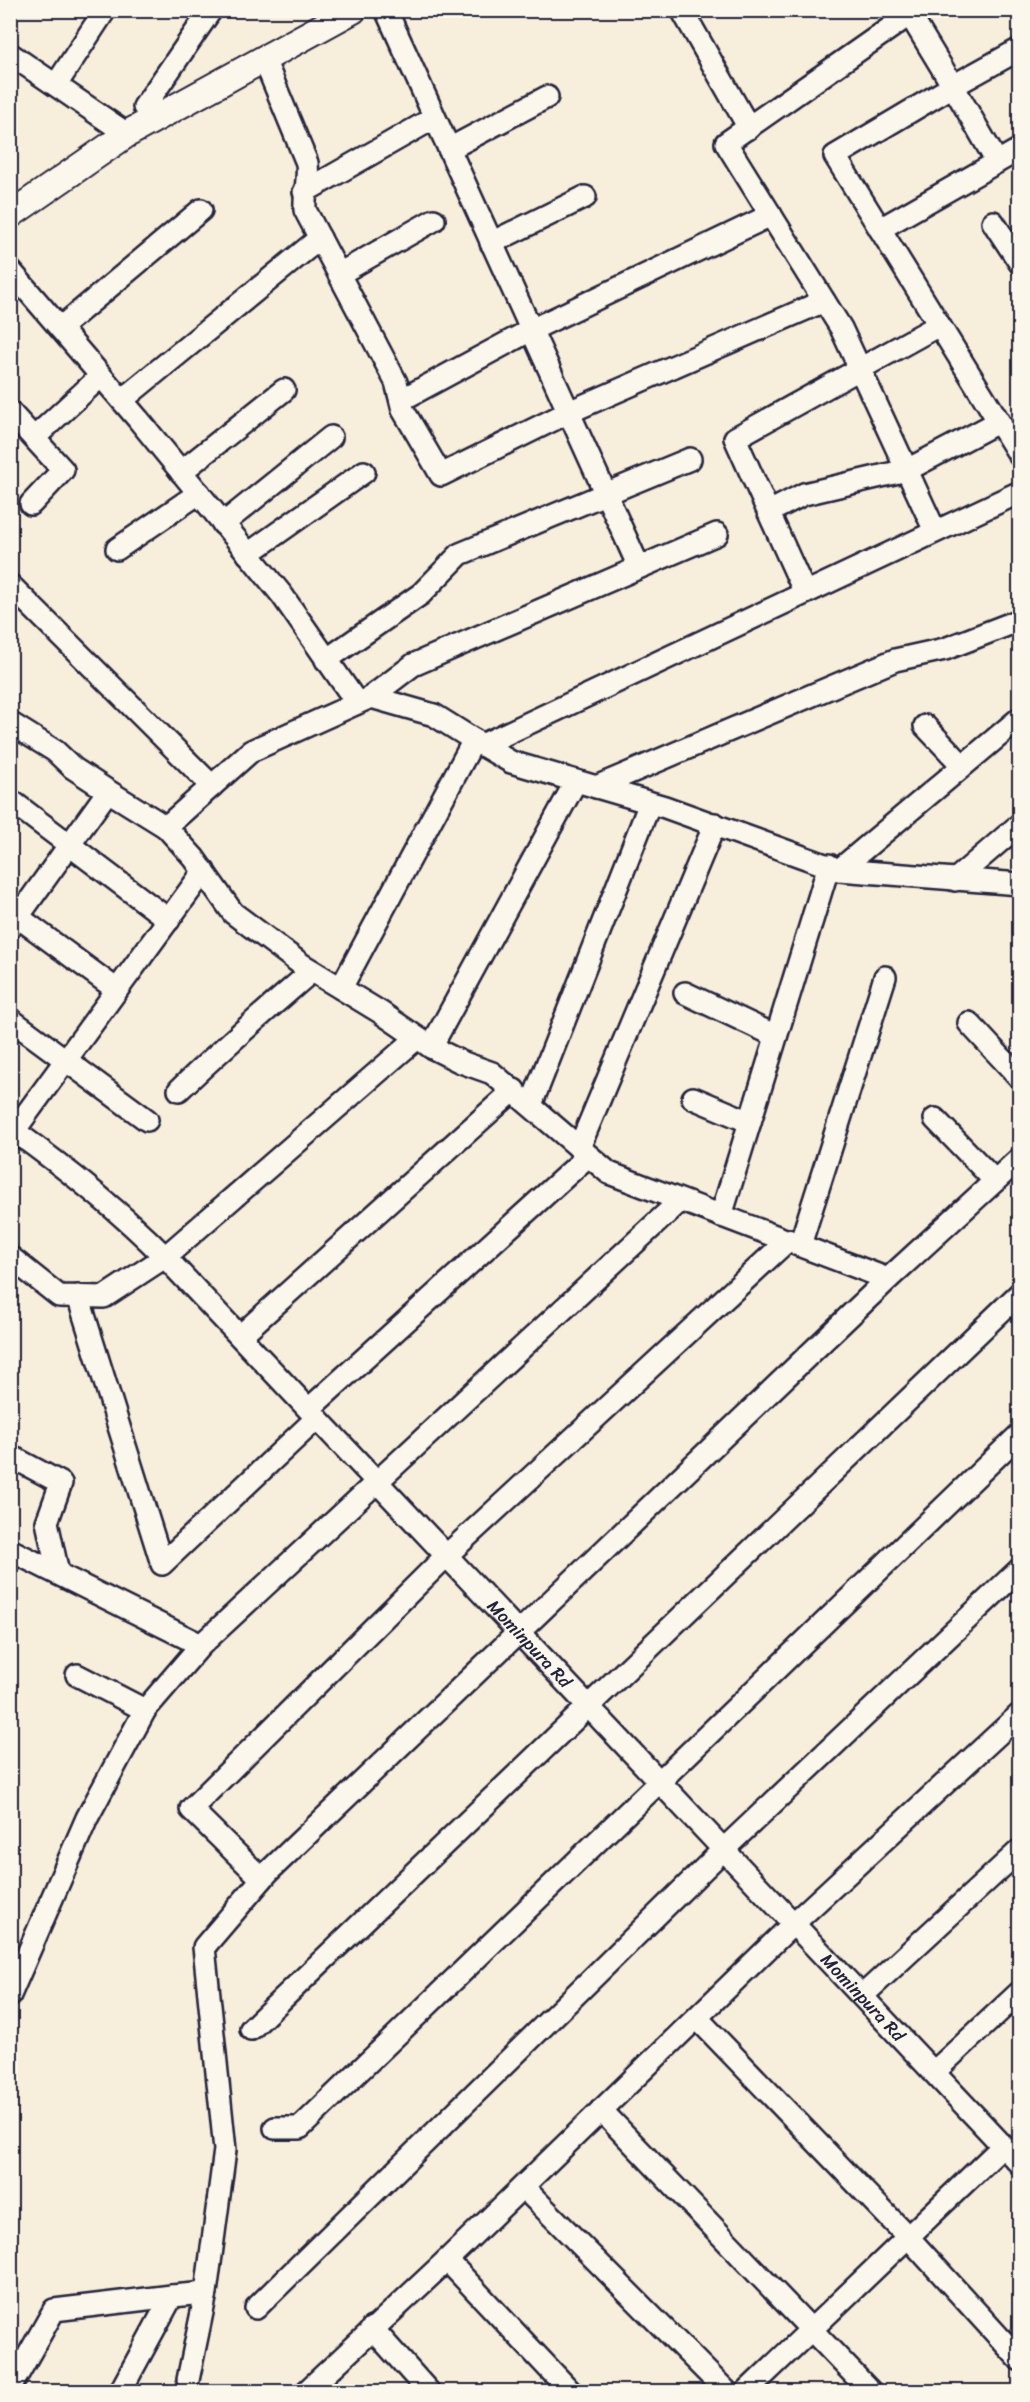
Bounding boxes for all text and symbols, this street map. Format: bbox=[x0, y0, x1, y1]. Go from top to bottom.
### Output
street label: Mominpura Rd bbox=[479, 1592, 581, 1697]
street label: Mominpura Rd bbox=[812, 1945, 914, 2051]

